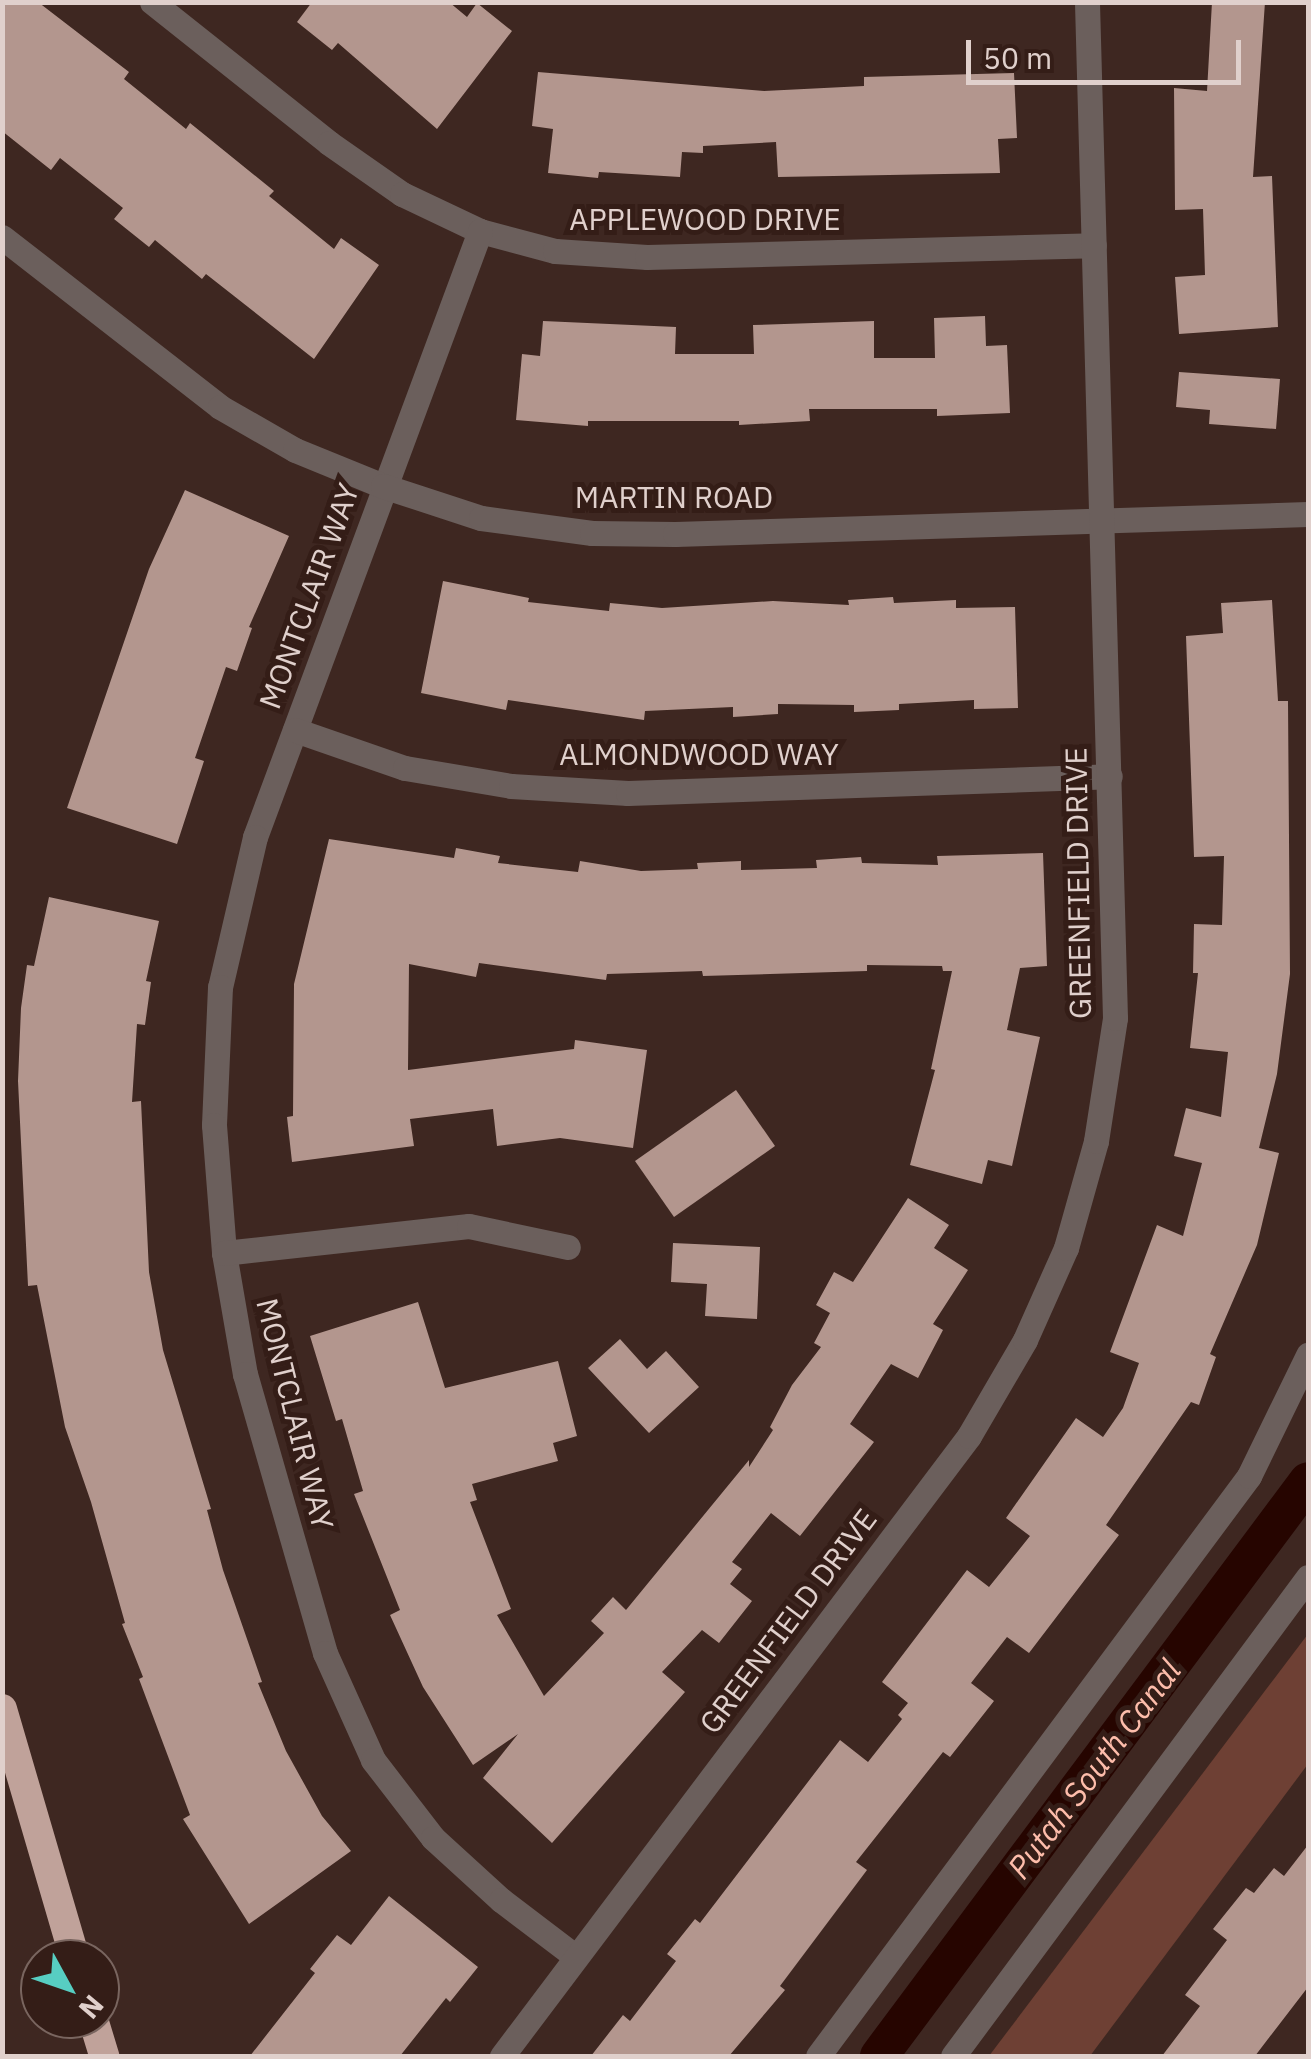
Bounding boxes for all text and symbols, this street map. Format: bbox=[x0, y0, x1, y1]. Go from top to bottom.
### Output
scale bar bbox=[971, 20, 1246, 82]
text: 50 m bbox=[983, 38, 1052, 77]
street label: APPLEWOOD DRIVE bbox=[569, 201, 841, 237]
street label: MONTCLAIR WAY bbox=[252, 478, 366, 714]
street label: MARTIN ROAD bbox=[575, 479, 773, 515]
street label: ALMONDWOOD WAY bbox=[559, 736, 839, 772]
street label: GREENFIELD DRIVE bbox=[1058, 747, 1098, 1019]
street label: MONTCLAIR WAY bbox=[249, 1295, 341, 1533]
street label: GREENFIELD DRIVE bbox=[692, 1502, 884, 1740]
water label: Putah South Canal bbox=[999, 1652, 1189, 1886]
north arrow bbox=[20, 1939, 120, 2039]
text: N bbox=[71, 1988, 113, 2027]

